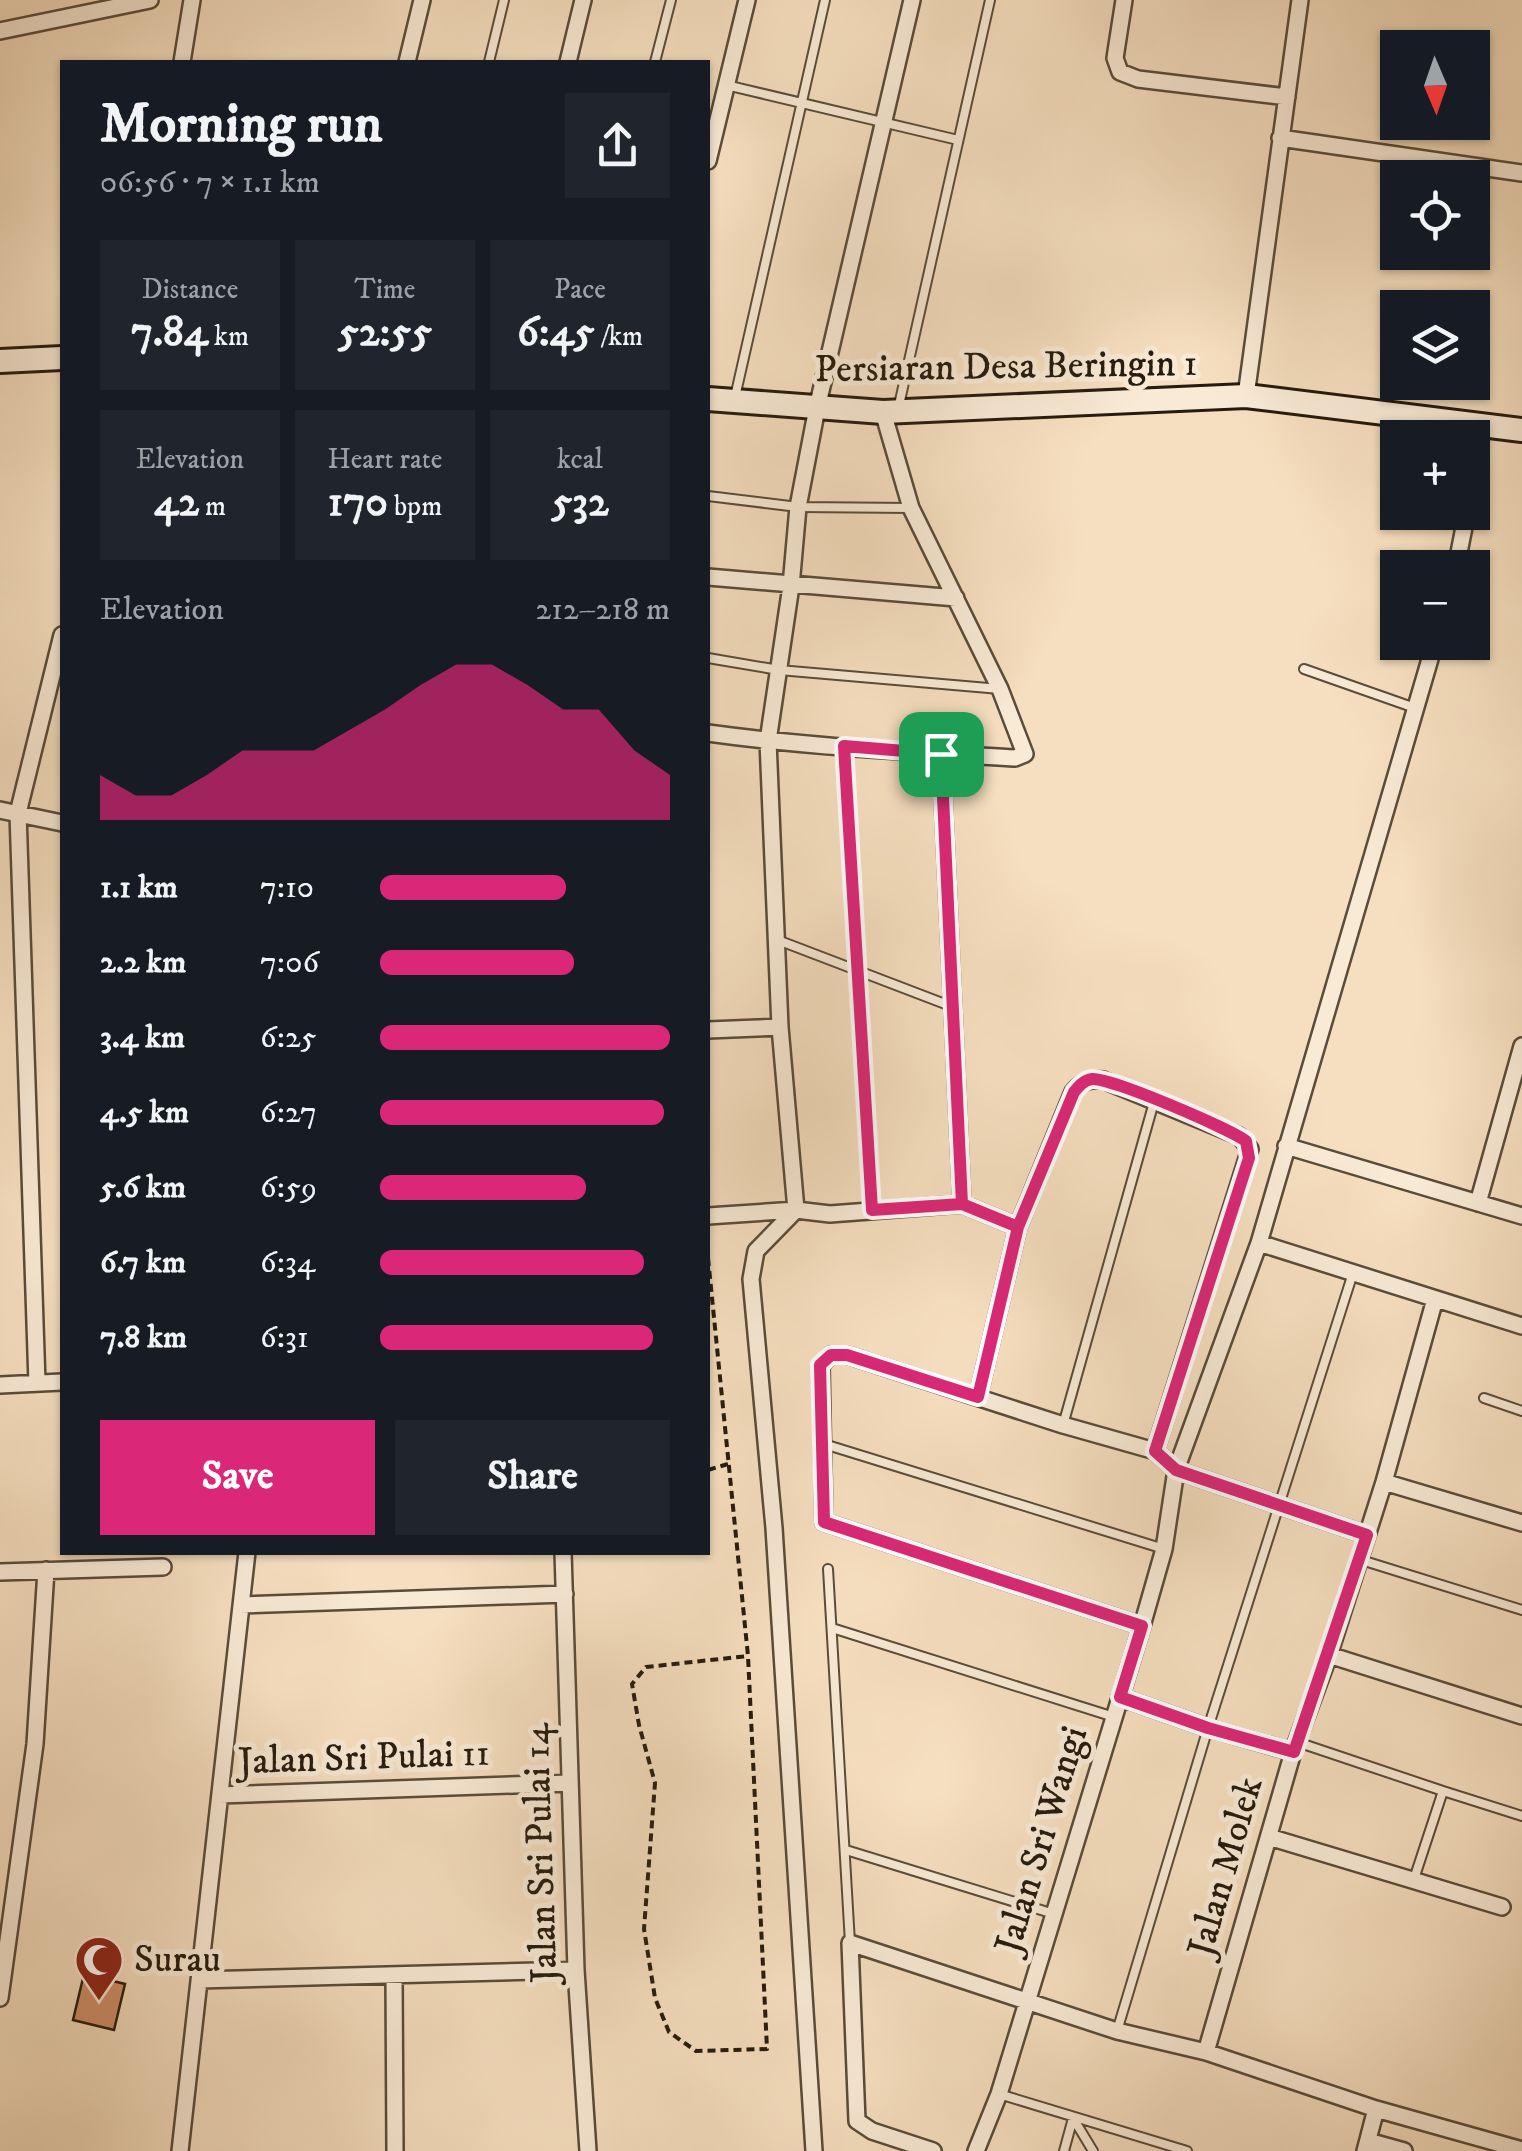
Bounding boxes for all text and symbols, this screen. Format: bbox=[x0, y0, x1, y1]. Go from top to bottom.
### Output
north arrow bbox=[1380, 30, 1490, 140]
map controls bbox=[1380, 30, 1490, 660]
text: Morning run bbox=[100, 91, 382, 160]
button: share bbox=[565, 93, 670, 198]
button: locate bbox=[1380, 160, 1490, 270]
text: 06:56 · 7 × 1.1 km bbox=[100, 163, 320, 203]
text: Distance bbox=[142, 272, 238, 307]
text: Time bbox=[355, 272, 415, 307]
text: Pace bbox=[554, 272, 606, 307]
button: layers bbox=[1380, 290, 1490, 400]
text: 7.84 bbox=[131, 307, 208, 359]
text: 52:55 bbox=[338, 307, 432, 359]
text: 6:45 bbox=[517, 307, 595, 359]
text: km bbox=[208, 319, 249, 354]
text: /km bbox=[595, 319, 643, 354]
street label: Persiaran Desa Beringin 1 bbox=[814, 340, 1198, 394]
button: + bbox=[1380, 420, 1490, 530]
text: Elevation bbox=[136, 442, 244, 477]
text: Heart rate bbox=[328, 442, 442, 477]
text: kcal bbox=[557, 442, 603, 477]
text: 42 bbox=[154, 477, 199, 529]
text: 170 bbox=[328, 477, 388, 529]
text: 532 bbox=[551, 477, 609, 529]
text: m bbox=[199, 489, 226, 524]
text: bpm bbox=[388, 489, 442, 524]
button: − bbox=[1380, 550, 1490, 660]
text: Elevation bbox=[100, 590, 224, 630]
text: 212–218 m bbox=[536, 590, 670, 630]
pin bbox=[899, 712, 984, 797]
icon: arrive bbox=[914, 727, 969, 782]
text: 1.1 km bbox=[100, 868, 178, 908]
text: 7:10 bbox=[260, 868, 314, 908]
text: 2.2 km bbox=[100, 943, 186, 983]
text: 7:06 bbox=[260, 943, 319, 983]
text: 3.4 km bbox=[100, 1018, 185, 1058]
text: 6:25 bbox=[260, 1018, 316, 1058]
text: 4.5 km bbox=[100, 1093, 189, 1133]
text: 6:27 bbox=[260, 1093, 317, 1133]
text: 5.6 km bbox=[100, 1168, 186, 1208]
text: 6:59 bbox=[260, 1168, 317, 1208]
text: 6.7 km bbox=[100, 1243, 186, 1283]
text: 6:34 bbox=[260, 1243, 315, 1283]
text: 7.8 km bbox=[100, 1318, 187, 1358]
text: 6:31 bbox=[260, 1318, 309, 1358]
button: Save bbox=[100, 1420, 375, 1535]
button: Share bbox=[395, 1420, 670, 1535]
street label: Jalan Sri Pulai 14 bbox=[512, 1721, 570, 1987]
street label: Jalan Sri Wangi bbox=[984, 1721, 1099, 1962]
street label: Jalan Sri Pulai 11 bbox=[234, 1730, 491, 1786]
street label: Jalan Molek bbox=[1177, 1772, 1275, 1965]
mosque icon: Surau bbox=[73, 1934, 125, 2002]
place label: Surau bbox=[134, 1936, 221, 1984]

